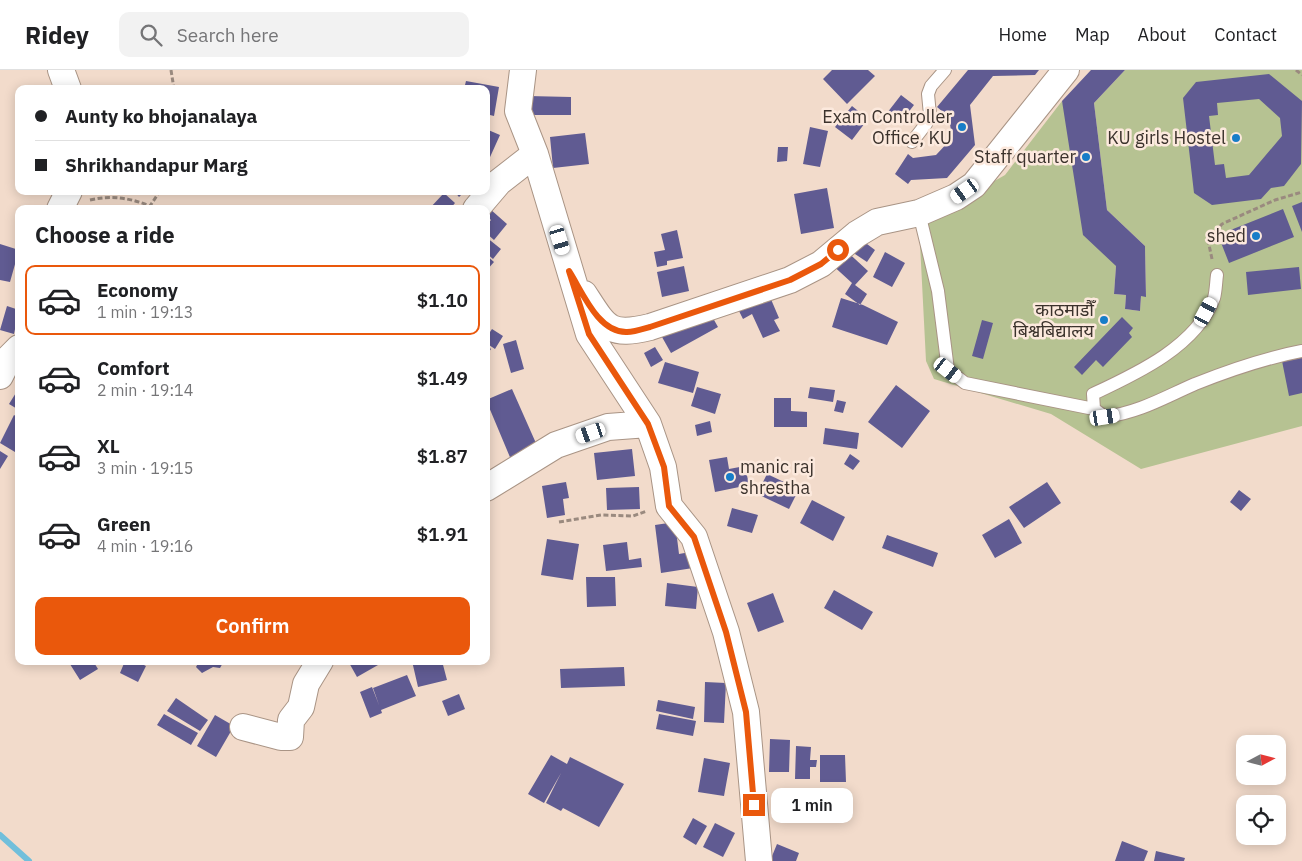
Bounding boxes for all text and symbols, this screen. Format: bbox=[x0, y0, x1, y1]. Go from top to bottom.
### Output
search box bbox=[119, 12, 469, 57]
text: Ridey bbox=[25, 19, 89, 51]
icon: search bbox=[137, 21, 165, 49]
text: Search here bbox=[177, 23, 279, 47]
text: Home bbox=[999, 23, 1047, 46]
text: Map bbox=[1075, 23, 1110, 46]
text: About bbox=[1138, 23, 1186, 46]
text: Contact bbox=[1214, 23, 1277, 46]
text: Aunty ko bhojanalaya bbox=[65, 104, 257, 128]
place label: Exam Controller Office, KU bbox=[822, 105, 952, 149]
marker: Exam Controller Office, KU bbox=[956, 121, 968, 133]
place label: KU girls Hostel bbox=[1107, 126, 1226, 149]
marker: KU girls Hostel bbox=[1230, 132, 1242, 144]
place label: Staff quarter bbox=[974, 145, 1076, 168]
marker: Staff quarter bbox=[1080, 151, 1092, 163]
text: Shrikhandapur Marg bbox=[65, 153, 247, 177]
car bbox=[948, 176, 981, 206]
text: Choose a ride bbox=[35, 220, 175, 249]
car bbox=[548, 223, 571, 257]
place label: shed bbox=[1207, 224, 1246, 247]
marker: shed bbox=[1250, 230, 1262, 242]
route start bbox=[827, 239, 849, 261]
icon: car bbox=[37, 278, 82, 323]
text: Economy bbox=[97, 278, 178, 302]
text: $1.10 bbox=[417, 288, 468, 312]
car bbox=[1192, 295, 1219, 329]
place label: काठमाडौँ बिश्वबिद्यालय bbox=[1013, 298, 1097, 342]
text: 1 min · 19:13 bbox=[97, 302, 193, 322]
marker: काठमाडौँ बिश्वबिद्यालय bbox=[1098, 314, 1110, 326]
car bbox=[931, 355, 964, 385]
icon: car bbox=[37, 356, 82, 401]
text: Comfort bbox=[97, 356, 170, 380]
text: $1.49 bbox=[417, 366, 468, 390]
text: 2 min · 19:14 bbox=[97, 380, 193, 400]
car bbox=[1089, 407, 1120, 427]
car bbox=[574, 421, 607, 445]
icon: car bbox=[37, 434, 82, 479]
text: XL bbox=[97, 434, 120, 458]
text: $1.87 bbox=[417, 444, 468, 468]
place label: manic raj shrestha bbox=[740, 455, 814, 499]
text: 3 min · 19:15 bbox=[97, 458, 193, 478]
marker: manic raj shrestha bbox=[724, 471, 736, 483]
icon: car bbox=[37, 512, 82, 557]
text: Green bbox=[97, 512, 151, 536]
text: $1.91 bbox=[417, 522, 468, 546]
text: 4 min · 19:16 bbox=[97, 536, 193, 556]
button: Confirm bbox=[35, 597, 470, 655]
north arrow bbox=[1236, 735, 1286, 785]
map controls bbox=[1236, 735, 1286, 845]
callout: 1 min bbox=[772, 788, 854, 822]
route end bbox=[743, 794, 765, 816]
text: 1 min bbox=[791, 795, 833, 815]
button: locate bbox=[1236, 795, 1286, 845]

